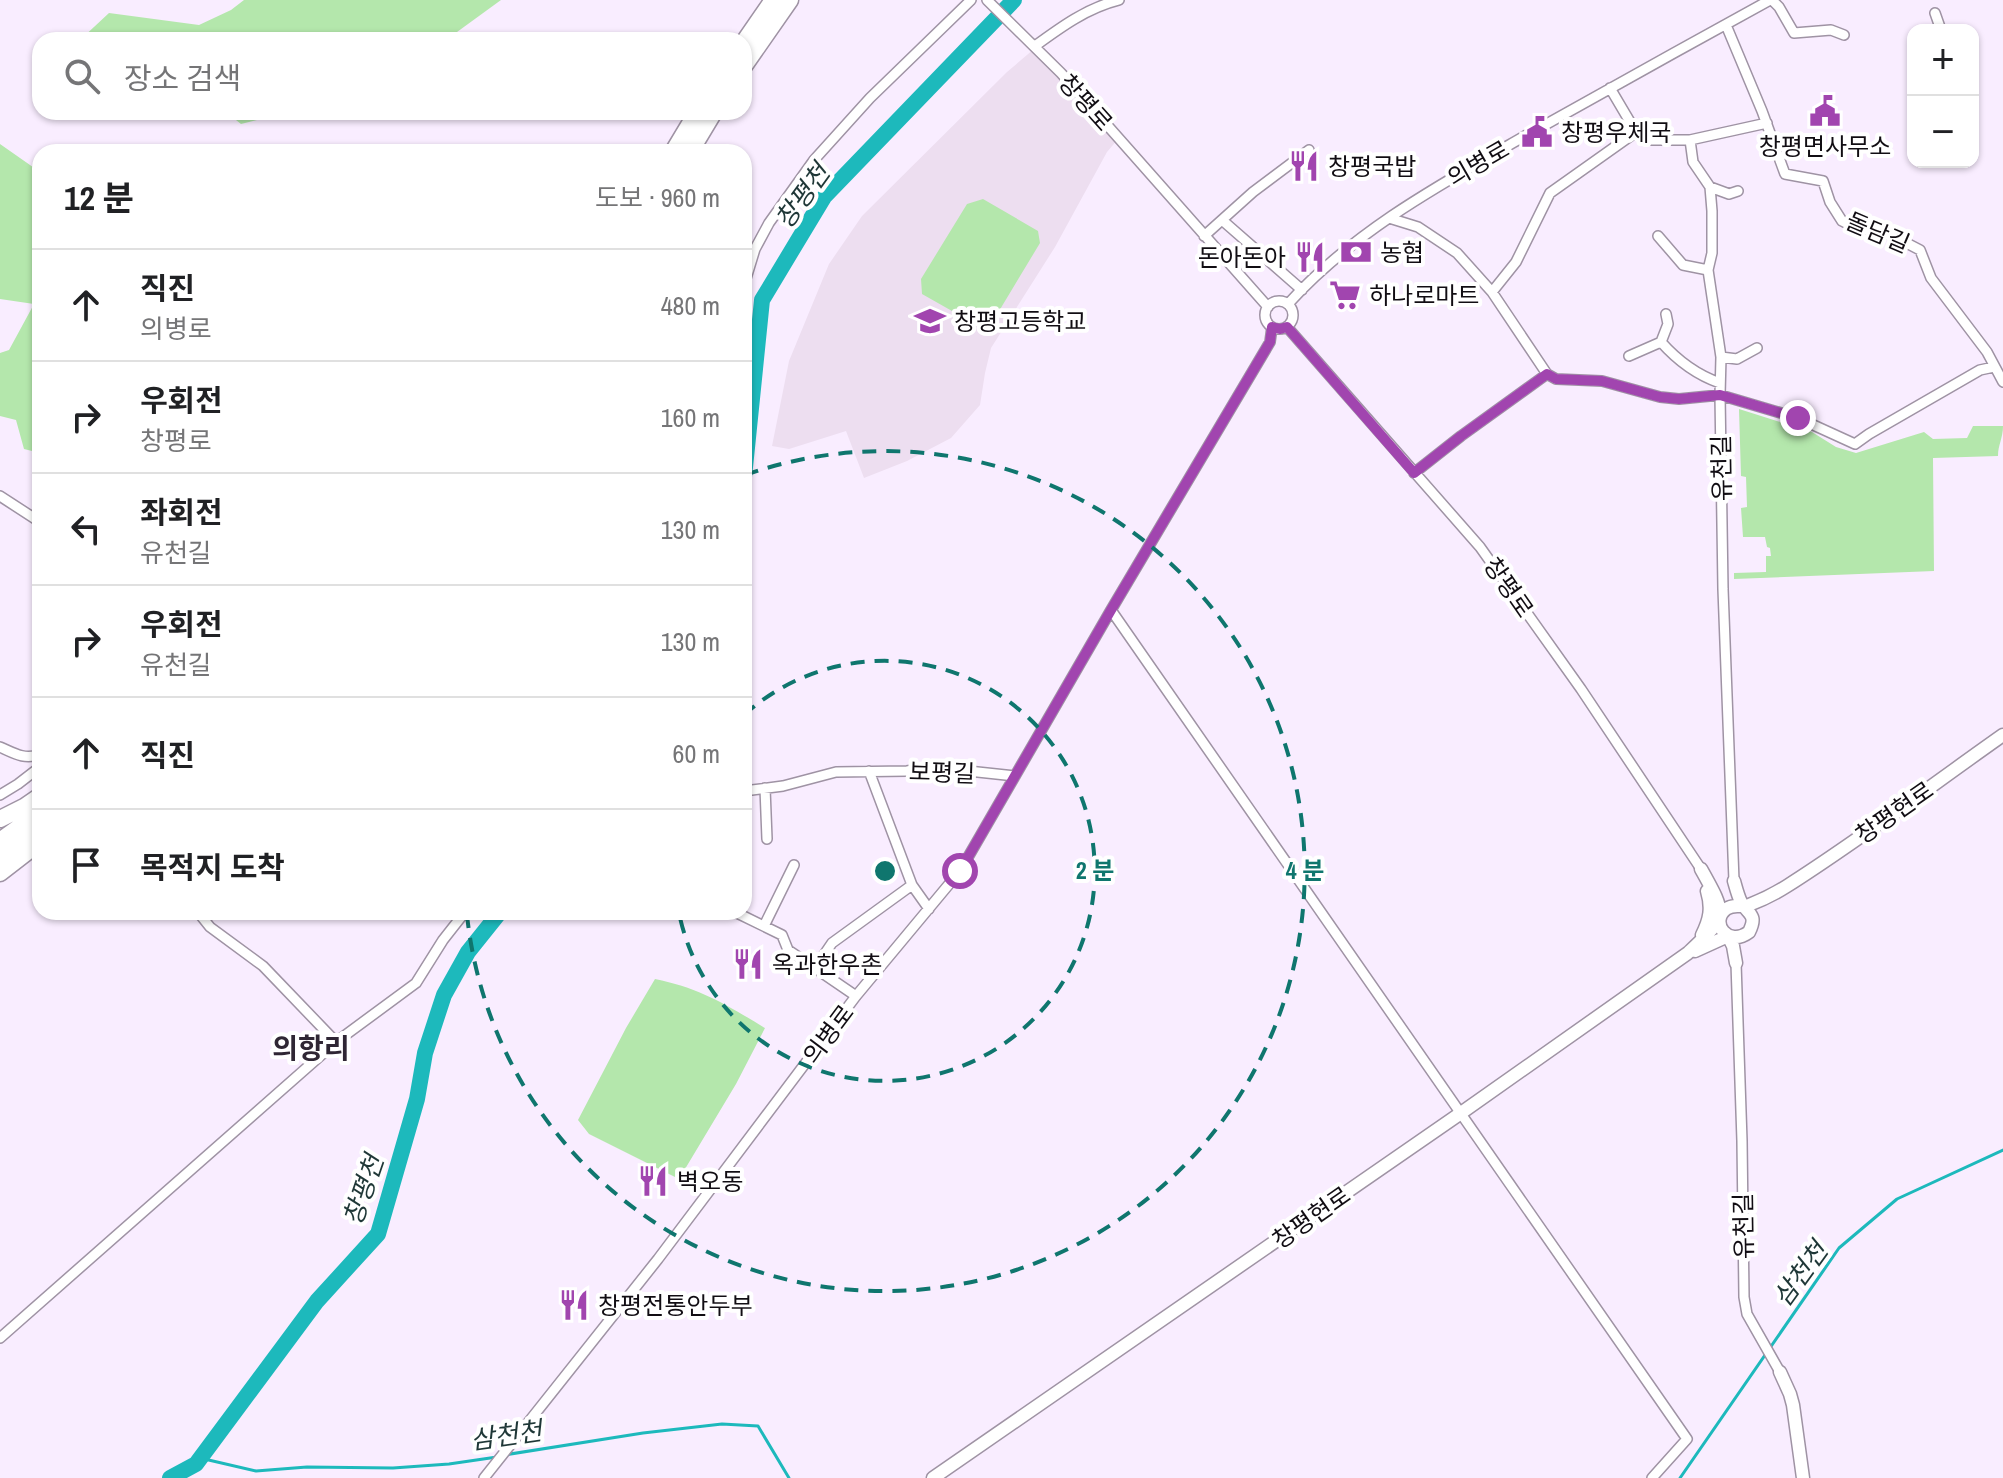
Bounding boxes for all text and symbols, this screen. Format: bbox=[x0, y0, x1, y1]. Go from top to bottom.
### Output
map controls bbox=[1907, 24, 1979, 168]
button: + bbox=[1907, 24, 1979, 96]
search box bbox=[32, 32, 752, 120]
icon: search bbox=[60, 54, 104, 98]
text: 장소 검색 bbox=[124, 58, 241, 98]
street label: 창평로 bbox=[1052, 67, 1120, 137]
public building icon: 창평면사무소 bbox=[1808, 94, 1842, 128]
button: − bbox=[1907, 96, 1979, 168]
public building icon: 창평우체국 bbox=[1520, 115, 1554, 149]
place label: 창평우체국 bbox=[1561, 116, 1671, 148]
place label: 창평면사무소 bbox=[1759, 130, 1891, 162]
street label: 의병로 bbox=[1441, 133, 1515, 193]
restaurant icon: 창평국밥 bbox=[1287, 149, 1321, 183]
place label: 창평국밥 bbox=[1328, 150, 1416, 182]
water label: 창평천 bbox=[767, 154, 839, 235]
text: 12 분 bbox=[64, 175, 134, 221]
text: 도보 · 960 m bbox=[595, 180, 720, 215]
street label: 돌담길 bbox=[1841, 204, 1915, 260]
bank icon: 농협 bbox=[1339, 235, 1373, 269]
place label: 농협 bbox=[1380, 236, 1424, 268]
restaurant icon: 돈아돈아 bbox=[1293, 240, 1327, 274]
place label: 돈아돈아 bbox=[1198, 241, 1286, 273]
text: 직진 bbox=[140, 268, 195, 308]
supermarket icon: 하나로마트 bbox=[1328, 278, 1362, 312]
place label: 하나로마트 bbox=[1369, 279, 1479, 311]
icon: ahead bbox=[64, 283, 108, 327]
text: 480 m bbox=[661, 288, 720, 323]
school or university icon: 창평고등학교 bbox=[913, 304, 947, 338]
place label: 창평고등학교 bbox=[954, 305, 1086, 337]
text: 의병로 bbox=[140, 311, 212, 346]
text: 우회전 bbox=[140, 380, 223, 420]
icon: right bbox=[64, 395, 108, 439]
text: 160 m bbox=[661, 400, 720, 435]
route end bbox=[1780, 400, 1816, 436]
text: 창평로 bbox=[140, 423, 212, 458]
street label: 유천길 bbox=[1704, 435, 1738, 501]
text: 좌회전 bbox=[140, 492, 223, 532]
icon: left bbox=[64, 507, 108, 551]
text: 130 m bbox=[661, 512, 720, 547]
text: 유천길 bbox=[140, 535, 212, 570]
street label: 창평로 bbox=[1477, 551, 1541, 623]
text: 우회전 bbox=[140, 604, 223, 644]
icon: right bbox=[64, 619, 108, 663]
text: 130 m bbox=[661, 624, 720, 659]
text: 유천길 bbox=[140, 647, 212, 682]
icon: ahead bbox=[64, 731, 108, 775]
text: 직진 bbox=[140, 735, 195, 775]
text: 60 m bbox=[673, 736, 720, 771]
street label: 보평길 bbox=[908, 755, 976, 789]
street label: 창평현로 bbox=[1849, 774, 1939, 850]
icon: arrive bbox=[64, 843, 108, 887]
text: 목적지 도착 bbox=[140, 847, 285, 887]
route start bbox=[942, 853, 978, 889]
text: 2 분 bbox=[1076, 854, 1114, 886]
text: 4 분 bbox=[1286, 854, 1324, 886]
centre of rings bbox=[871, 857, 899, 885]
restaurant icon: 옥과한우촌 bbox=[731, 947, 765, 981]
place label: 옥과한우촌 bbox=[772, 948, 882, 980]
street label: 의병로 bbox=[795, 998, 861, 1070]
district label: 의항리 bbox=[272, 1029, 350, 1067]
water label: 창평천 bbox=[335, 1147, 392, 1230]
restaurant icon: 벽오동 bbox=[636, 1164, 670, 1198]
place label: 벽오동 bbox=[677, 1165, 743, 1197]
street label: 창평현로 bbox=[1266, 1179, 1356, 1255]
street label: 유천길 bbox=[1726, 1193, 1760, 1259]
water label: 삼천천 bbox=[1765, 1232, 1837, 1313]
restaurant icon: 창평전통안두부 bbox=[557, 1288, 591, 1322]
place label: 창평전통안두부 bbox=[598, 1289, 753, 1321]
water label: 삼천천 bbox=[468, 1412, 547, 1457]

